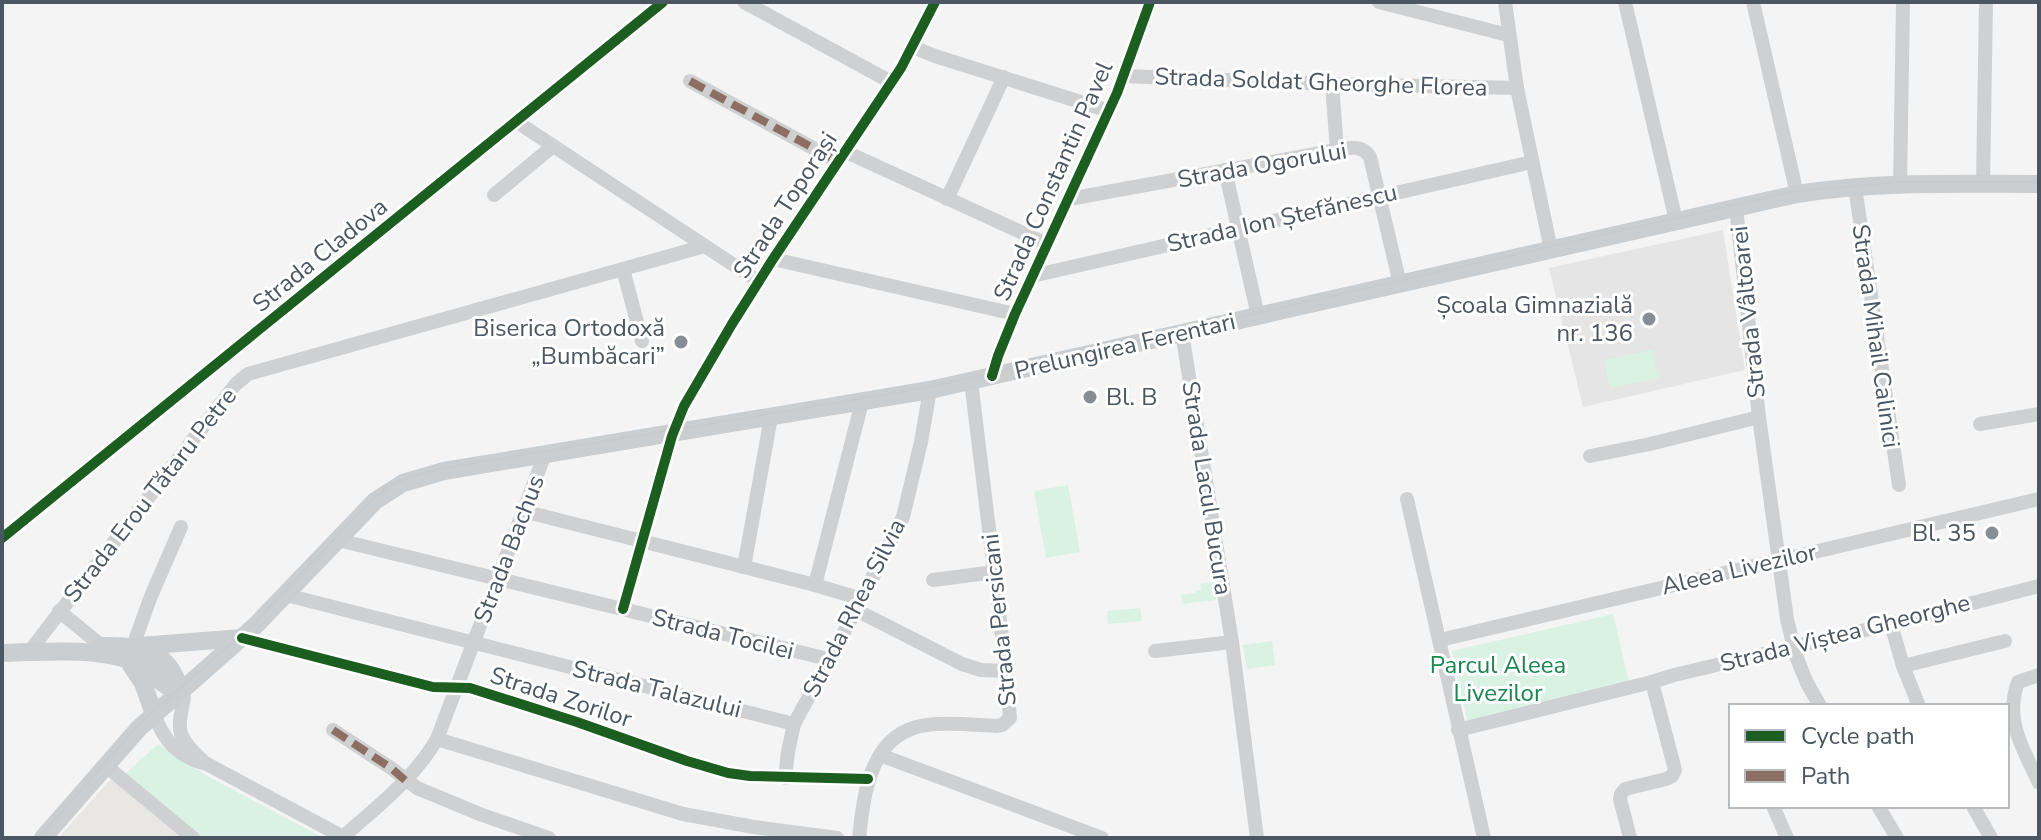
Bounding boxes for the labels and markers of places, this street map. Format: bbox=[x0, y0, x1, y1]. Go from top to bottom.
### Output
place label: Școala Gimnazială nr. 136 bbox=[1436, 289, 1633, 349]
marker: Școala Gimnazială nr. 136 bbox=[1640, 310, 1658, 328]
place label: Biserica Ortodoxă „Bumbăcari” bbox=[473, 312, 665, 372]
marker: Biserica Ortodoxă „Bumbăcari” bbox=[672, 333, 690, 351]
place label: Bl. B bbox=[1106, 381, 1157, 413]
marker: Bl. B bbox=[1081, 388, 1099, 406]
place label: Bl. 35 bbox=[1912, 517, 1976, 549]
marker: Bl. 35 bbox=[1983, 524, 2001, 542]

